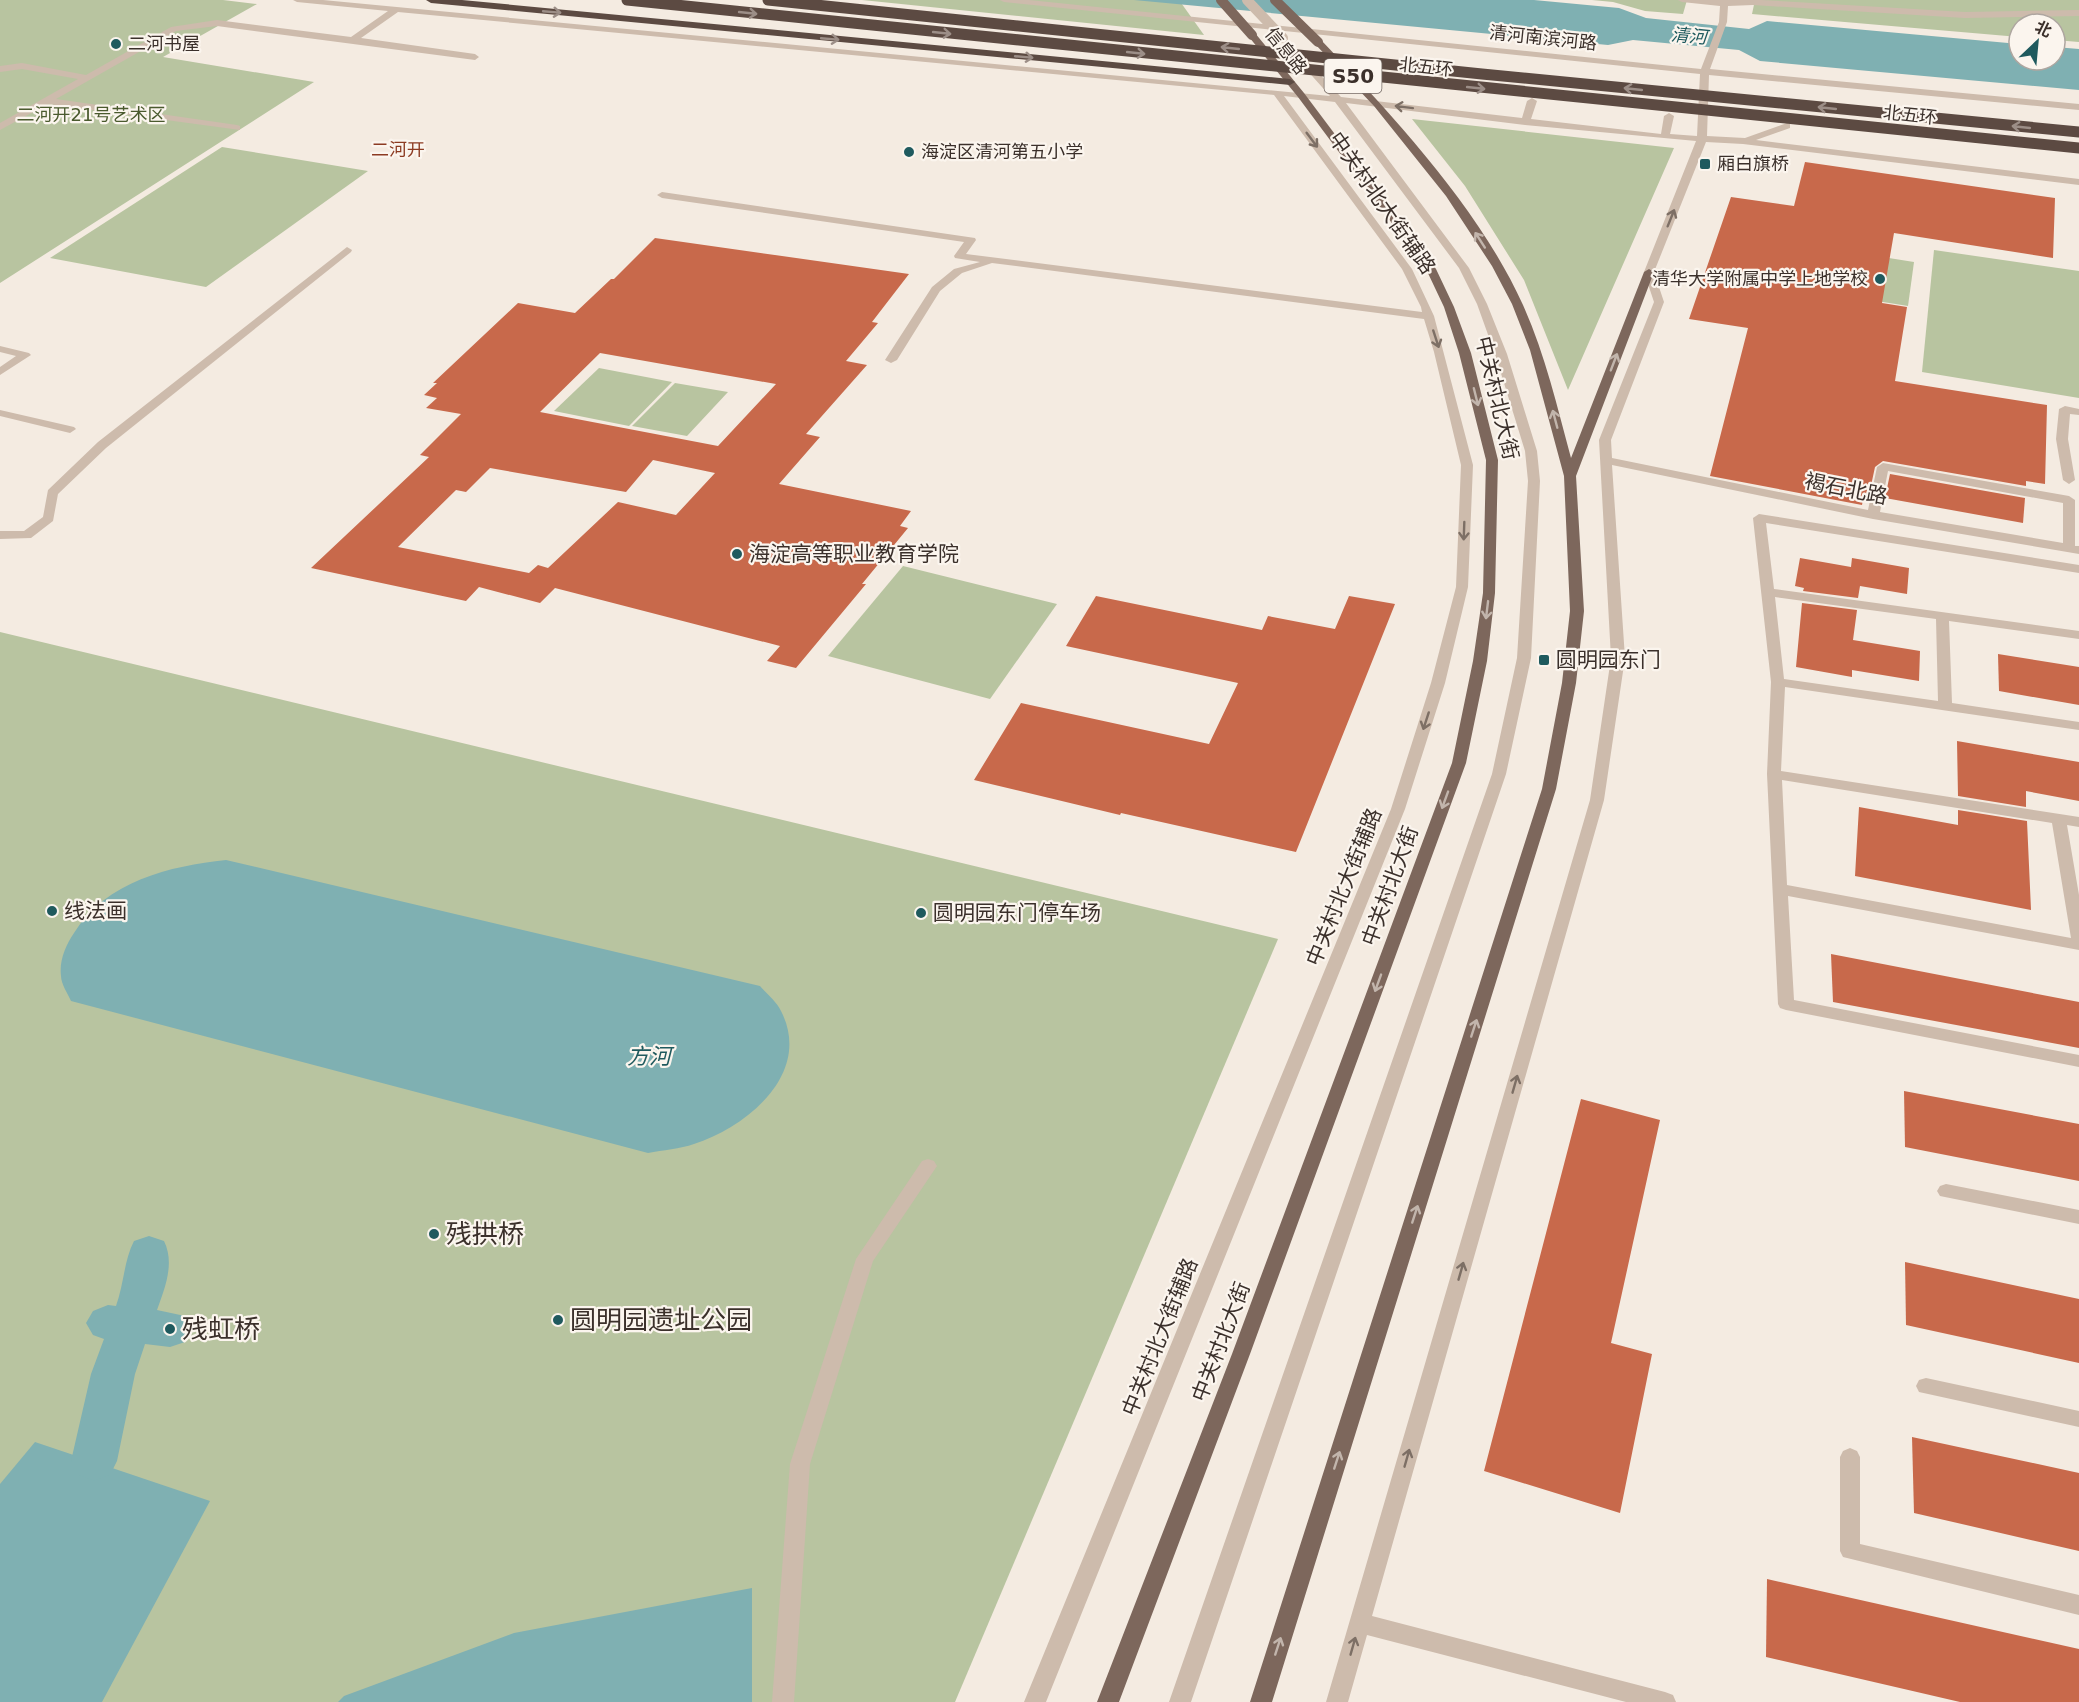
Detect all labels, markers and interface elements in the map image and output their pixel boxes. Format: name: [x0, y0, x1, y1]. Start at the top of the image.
one-way arrow: [542, 7, 561, 18]
one-way arrow: [737, 8, 757, 19]
north arrow: [2007, 12, 2067, 72]
text: 北: [2032, 17, 2055, 41]
street label: 清河南滨河路: [1488, 21, 1598, 54]
street label: 信息路: [1261, 23, 1312, 78]
water label: 清河: [1670, 23, 1711, 48]
one-way arrow: [931, 28, 951, 39]
place label: 二河书屋: [128, 33, 200, 54]
one-way arrow: [819, 33, 839, 44]
marker: 二河书屋: [109, 37, 123, 51]
one-way arrow: [1220, 42, 1240, 53]
one-way arrow: [1125, 48, 1145, 59]
one-way arrow: [1013, 52, 1033, 63]
street label: 北五环: [1398, 53, 1454, 80]
road number: S50: [1324, 59, 1382, 93]
one-way arrow: [1466, 83, 1485, 94]
one-way arrow: [1623, 83, 1643, 94]
one-way arrow: [1395, 101, 1415, 112]
street label: 北五环: [1882, 101, 1938, 128]
one-way arrow: [1817, 102, 1837, 113]
park label: 二河开21号艺术区: [17, 104, 165, 125]
one-way arrow: [2011, 121, 2031, 132]
street label: 中关村北大街辅路: [1324, 127, 1440, 279]
one-way arrow: [1305, 131, 1318, 147]
district label: 二河开: [371, 139, 425, 160]
place label: 海淀区清河第五小学: [921, 141, 1083, 162]
marker: 海淀区清河第五小学: [902, 145, 916, 159]
place label: 厢白旗桥: [1717, 153, 1789, 174]
marker: 厢白旗桥: [1698, 157, 1712, 171]
one-way arrow: [1666, 209, 1677, 227]
one-way arrow: [1474, 232, 1487, 249]
place label: 清华大学附属中学上地学校: [1652, 268, 1868, 289]
marker: 清华大学附属中学上地学校: [1873, 272, 1887, 286]
one-way arrow: [1431, 329, 1442, 348]
street label: 中关村北大街: [1471, 334, 1523, 462]
one-way arrow: [1609, 354, 1620, 372]
one-way arrow: [1471, 387, 1482, 406]
one-way arrow: [1548, 410, 1560, 429]
street label: 褐石北路: [1802, 469, 1890, 509]
one-way arrow: [1458, 520, 1469, 540]
place label: 海淀高等职业教育学院: [749, 542, 959, 566]
marker: 海淀高等职业教育学院: [730, 547, 744, 561]
one-way arrow: [1481, 600, 1492, 620]
place label: 圆明园东门: [1556, 648, 1661, 672]
marker: 圆明园东门: [1537, 653, 1551, 667]
one-way arrow: [1420, 711, 1431, 730]
one-way arrow: [1439, 790, 1450, 809]
street label: 中关村北大街辅路: [1301, 805, 1387, 969]
street label: 中关村北大街: [1357, 823, 1423, 949]
place label: 线法画: [64, 899, 127, 923]
place label: 圆明园东门停车场: [933, 901, 1101, 925]
marker: 线法画: [45, 904, 59, 918]
marker: 圆明园东门停车场: [914, 906, 928, 920]
one-way arrow: [1371, 973, 1382, 992]
one-way arrow: [1469, 1019, 1480, 1038]
water label: 方河: [627, 1044, 675, 1069]
one-way arrow: [1510, 1075, 1521, 1094]
one-way arrow: [1410, 1205, 1421, 1224]
place label: 残拱桥: [446, 1219, 524, 1249]
marker: 残拱桥: [427, 1227, 441, 1241]
street label: 中关村北大街辅路: [1117, 1255, 1203, 1419]
one-way arrow: [1456, 1262, 1467, 1281]
street label: 中关村北大街: [1187, 1279, 1255, 1405]
place label: 圆明园遗址公园: [570, 1305, 752, 1335]
marker: 圆明园遗址公园: [551, 1313, 565, 1327]
place label: 残虹桥: [182, 1314, 260, 1344]
marker: 残虹桥: [163, 1322, 177, 1336]
one-way arrow: [1402, 1449, 1413, 1468]
one-way arrow: [1332, 1451, 1343, 1470]
one-way arrow: [1274, 1637, 1285, 1656]
one-way arrow: [1348, 1637, 1359, 1656]

